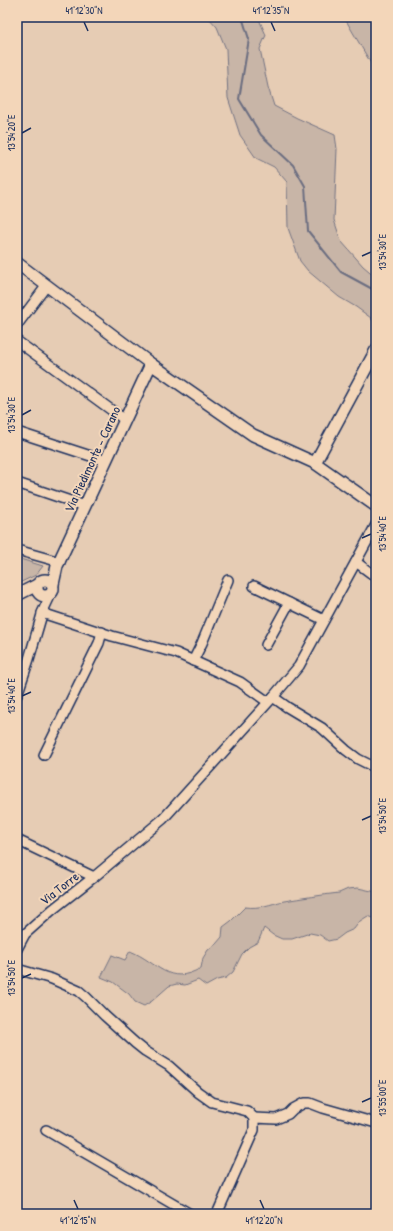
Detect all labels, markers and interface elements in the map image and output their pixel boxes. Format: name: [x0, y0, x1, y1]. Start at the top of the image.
text: 41°12'30"N: [66, 4, 102, 17]
text: 41°12'35"N: [253, 4, 289, 17]
text: 13°54'20"E: [5, 114, 18, 151]
text: 13°54'30"E: [376, 233, 389, 270]
text: 13°54'30"E: [5, 396, 18, 433]
street label: Via Piedimonte - Carano: [60, 403, 124, 515]
text: 13°54'40"E: [376, 516, 389, 552]
text: 13°54'40"E: [5, 678, 18, 714]
text: 13°54'50"E: [376, 797, 389, 834]
street label: Via Torre: [36, 867, 82, 909]
text: 13°54'50"E: [5, 959, 18, 996]
text: 13°55'00"E: [376, 1079, 389, 1116]
text: 41°12'15"N: [60, 1214, 96, 1227]
text: 41°12'20"N: [245, 1214, 283, 1227]

